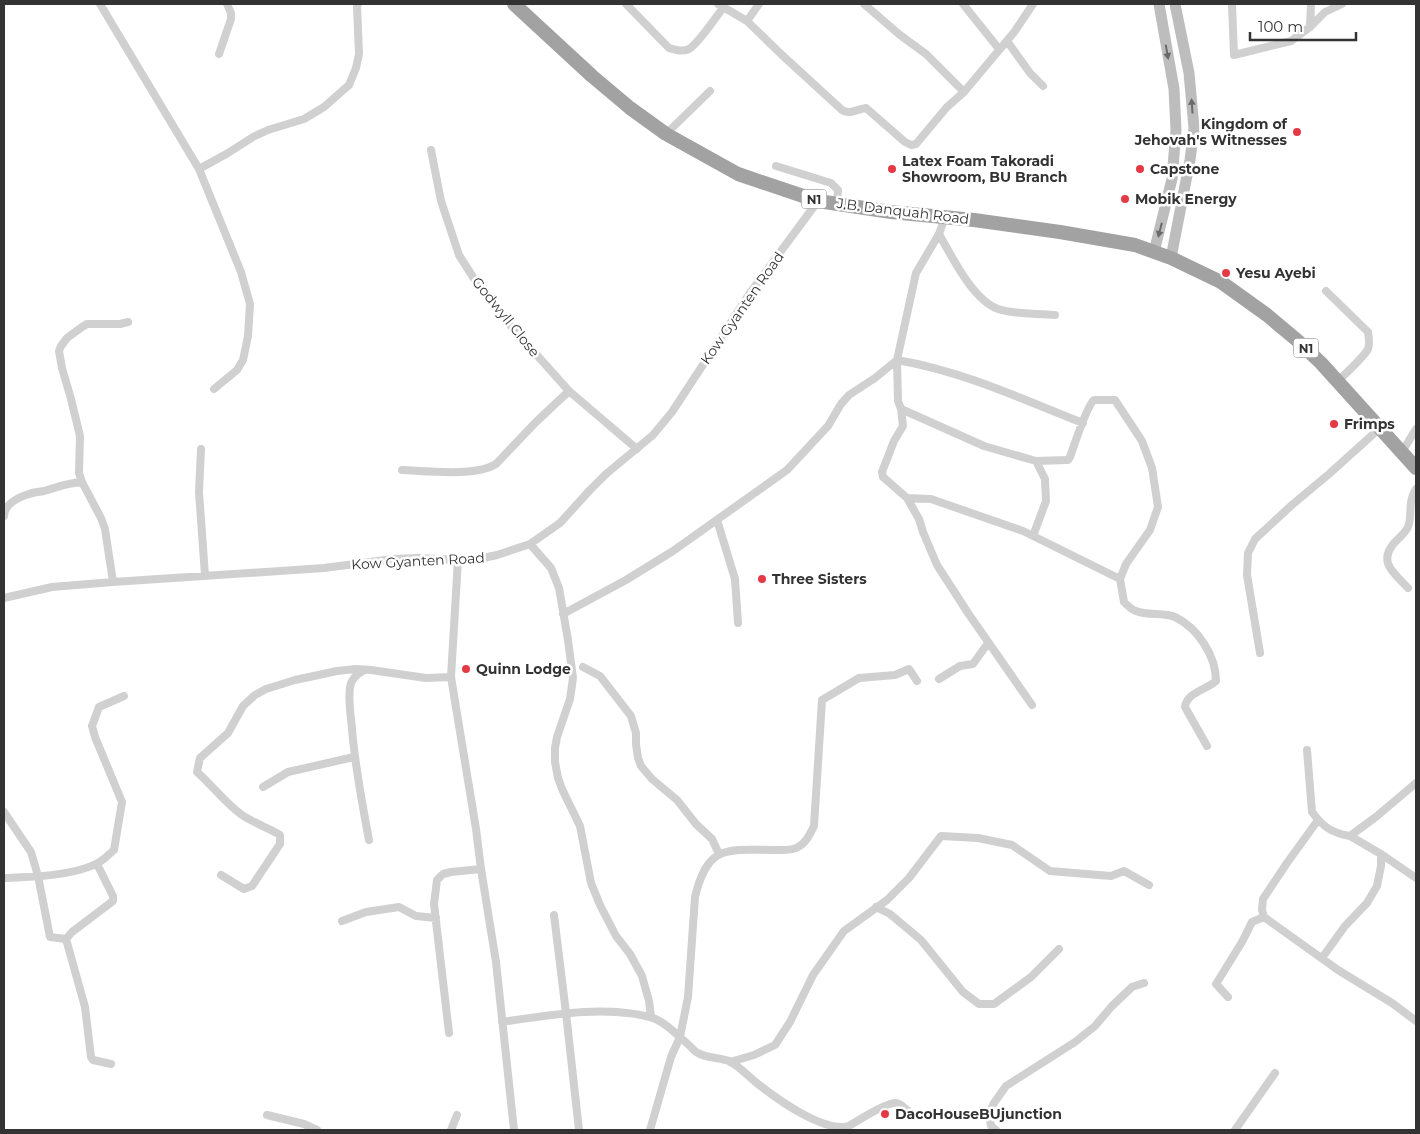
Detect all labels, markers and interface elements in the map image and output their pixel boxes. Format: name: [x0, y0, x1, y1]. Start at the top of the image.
scale bar: [1250, 10, 1356, 42]
text: 100 m: [1258, 17, 1303, 36]
one-way arrow: [1164, 44, 1172, 60]
one-way arrow: [1188, 98, 1196, 114]
place label: Kingdom of Jehovah's Witnesses: [1134, 115, 1288, 149]
marker: Kingdom of Jehovah's Witnesses: [1291, 126, 1303, 138]
place label: Latex Foam Takoradi Showroom, BU Branch: [902, 152, 1067, 186]
place label: Capstone: [1150, 160, 1220, 178]
marker: Latex Foam Takoradi Showroom, BU Branch: [886, 163, 898, 175]
marker: Capstone: [1134, 163, 1146, 175]
road number: N1: [802, 190, 826, 208]
place label: Mobik Energy: [1135, 190, 1237, 208]
marker: Mobik Energy: [1119, 193, 1131, 205]
street label: J.B. Danquah Road: [835, 194, 970, 228]
one-way arrow: [1156, 222, 1164, 237]
street label: Kow Gyanten Road: [696, 248, 788, 368]
place label: Yesu Ayebi: [1235, 264, 1316, 282]
marker: Yesu Ayebi: [1220, 267, 1232, 279]
street label: Godwyll Close: [468, 273, 544, 361]
road number: N1: [1294, 338, 1318, 358]
place label: Frimps: [1344, 415, 1395, 433]
marker: Frimps: [1328, 418, 1340, 430]
street label: Kow Gyanten Road: [351, 549, 485, 573]
place label: Three Sisters: [772, 570, 867, 588]
marker: Three Sisters: [756, 573, 768, 585]
place label: Quinn Lodge: [476, 660, 571, 678]
marker: Quinn Lodge: [460, 663, 472, 675]
place label: DacoHouseBUjunction: [895, 1105, 1062, 1123]
marker: DacoHouseBUjunction: [879, 1108, 891, 1120]

